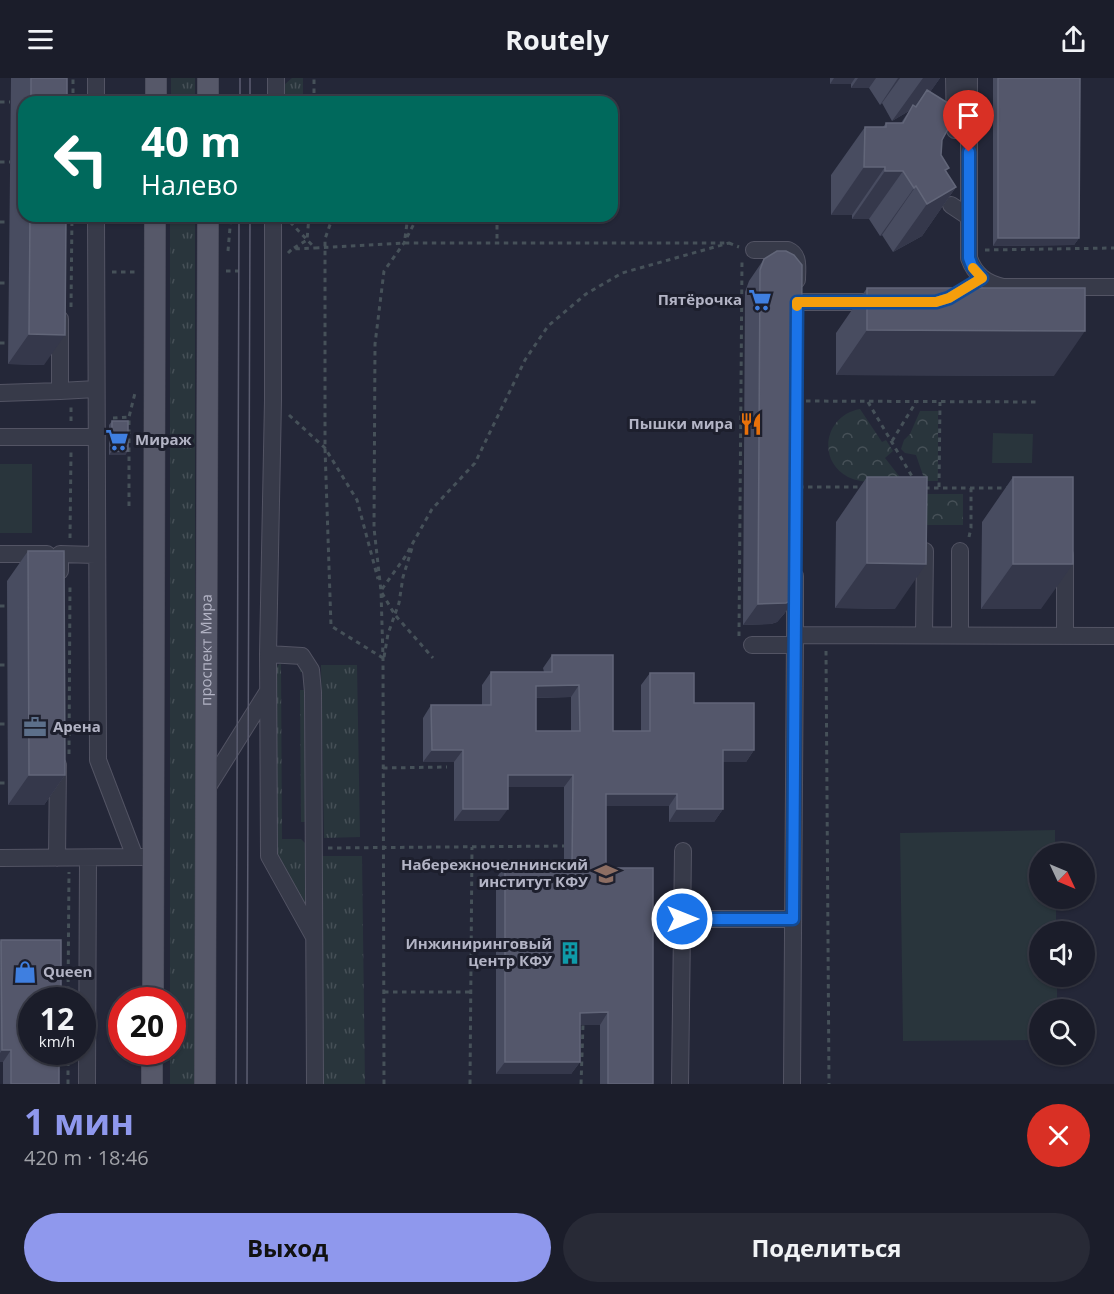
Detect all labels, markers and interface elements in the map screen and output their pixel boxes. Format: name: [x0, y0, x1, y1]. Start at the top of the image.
text: Routely: [505, 21, 609, 58]
icon: menu: [24, 23, 57, 56]
icon: share: [1057, 23, 1090, 56]
pin: [943, 90, 994, 152]
icon: arrive: [952, 99, 985, 132]
text: 40 m: [141, 112, 241, 169]
icon: left: [42, 120, 120, 198]
text: Налево: [141, 166, 238, 203]
supermarket icon: Пятёрочка: [747, 287, 773, 313]
place label: Пятёрочка: [658, 289, 742, 309]
restaurant icon: Пышки мира: [738, 411, 764, 437]
place label: Пышки мира: [629, 413, 733, 433]
supermarket icon: Мираж: [104, 427, 130, 453]
place label: Мираж: [135, 429, 192, 449]
street label: проспект Мира: [195, 594, 216, 706]
office icon: Арена: [22, 714, 48, 740]
place label: Арена: [53, 716, 101, 736]
north arrow: [1029, 843, 1095, 909]
map controls: [1029, 843, 1095, 1065]
place label: Набережночелнинский институт КФУ: [401, 854, 588, 891]
school or university icon: Набережночелнинский институт КФУ: [593, 861, 619, 887]
position arrow: [650, 887, 714, 951]
button: sound: [1029, 921, 1095, 987]
place label: Инжиниринговый центр КФУ: [405, 933, 552, 970]
building icon: Инжиниринговый центр КФУ: [557, 940, 583, 966]
shop icon: Queen: [12, 959, 38, 985]
place label: Queen: [43, 961, 92, 981]
speed limit sign: 20: [108, 987, 186, 1065]
text: 12: [40, 998, 74, 1039]
button: search: [1029, 999, 1095, 1065]
text: km/h: [39, 1031, 75, 1051]
text: 1 мин: [24, 1097, 134, 1146]
button: close: [1027, 1104, 1090, 1167]
text: 420 m · 18:46: [24, 1144, 149, 1171]
button: Выход: [24, 1213, 551, 1282]
button: Поделиться: [563, 1213, 1090, 1282]

